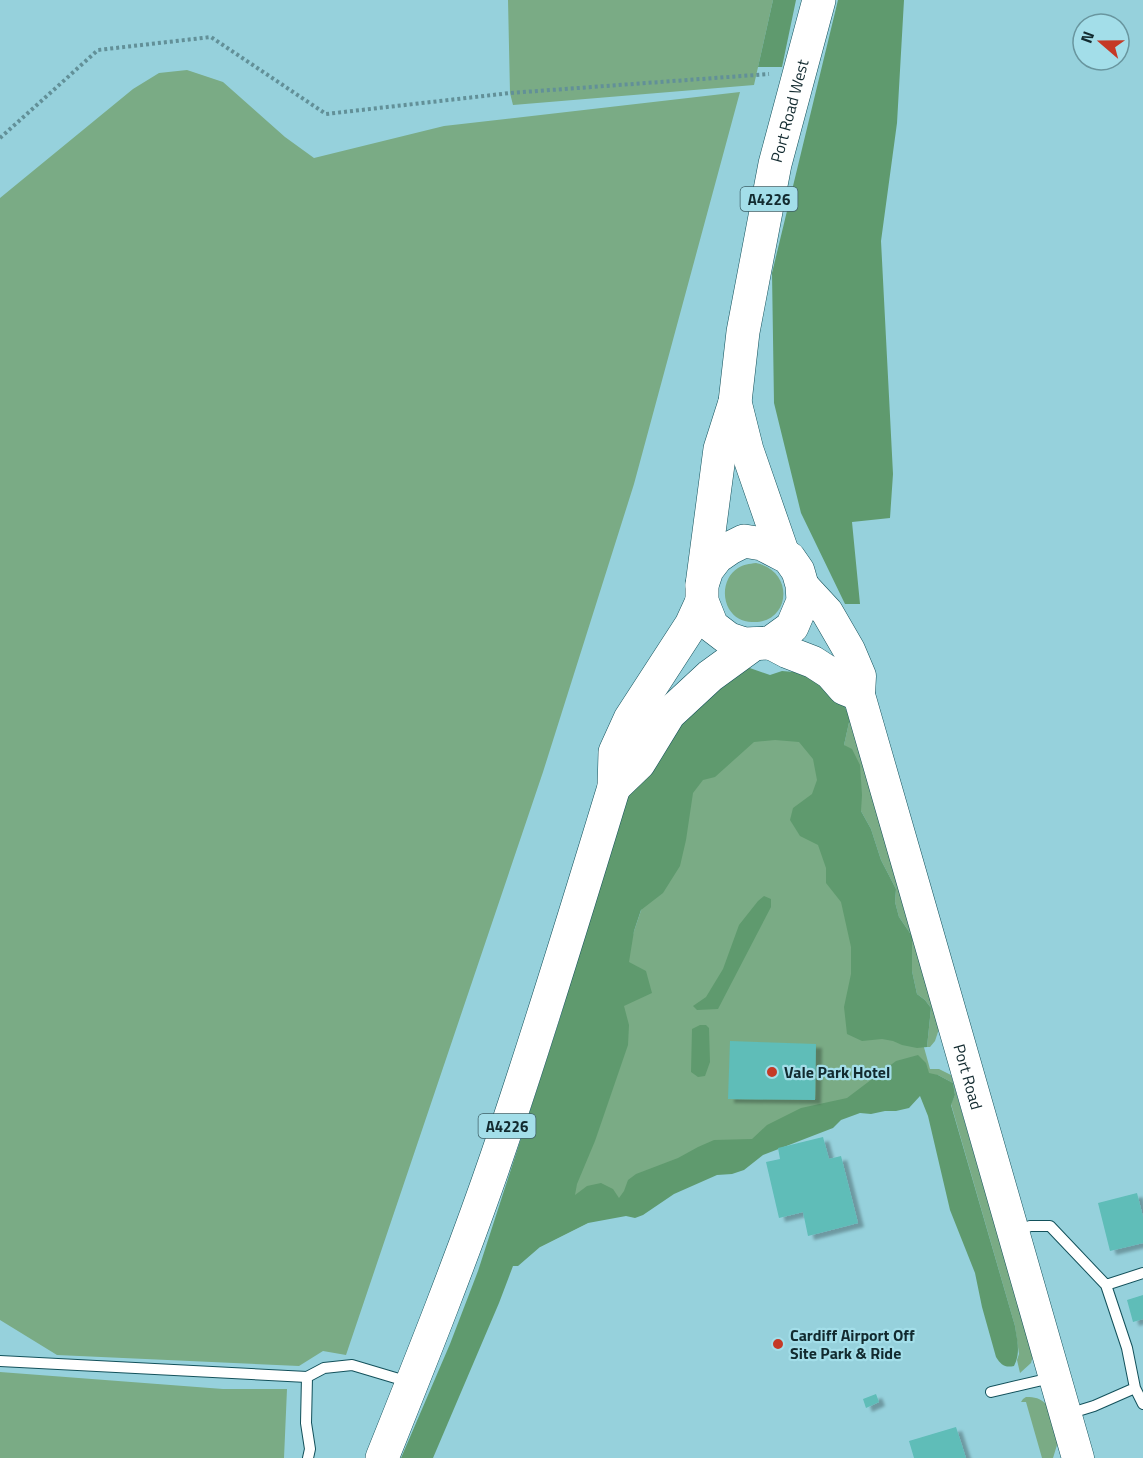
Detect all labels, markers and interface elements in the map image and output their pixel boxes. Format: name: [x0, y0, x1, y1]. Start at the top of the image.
north arrow: [1071, 12, 1131, 72]
text: N: [1074, 28, 1100, 46]
street label: Port Road West: [764, 56, 815, 165]
road number: A4226: [740, 187, 798, 211]
street label: Port Road: [947, 1041, 989, 1112]
place label: Vale Park Hotel: [784, 1060, 890, 1084]
marker: Vale Park Hotel: [765, 1065, 779, 1079]
road number: A4226: [478, 1114, 536, 1138]
place label: Cardiff Airport Off Site Park & Ride: [790, 1323, 915, 1365]
marker: Cardiff Airport Off Site Park & Ride: [771, 1337, 785, 1351]

